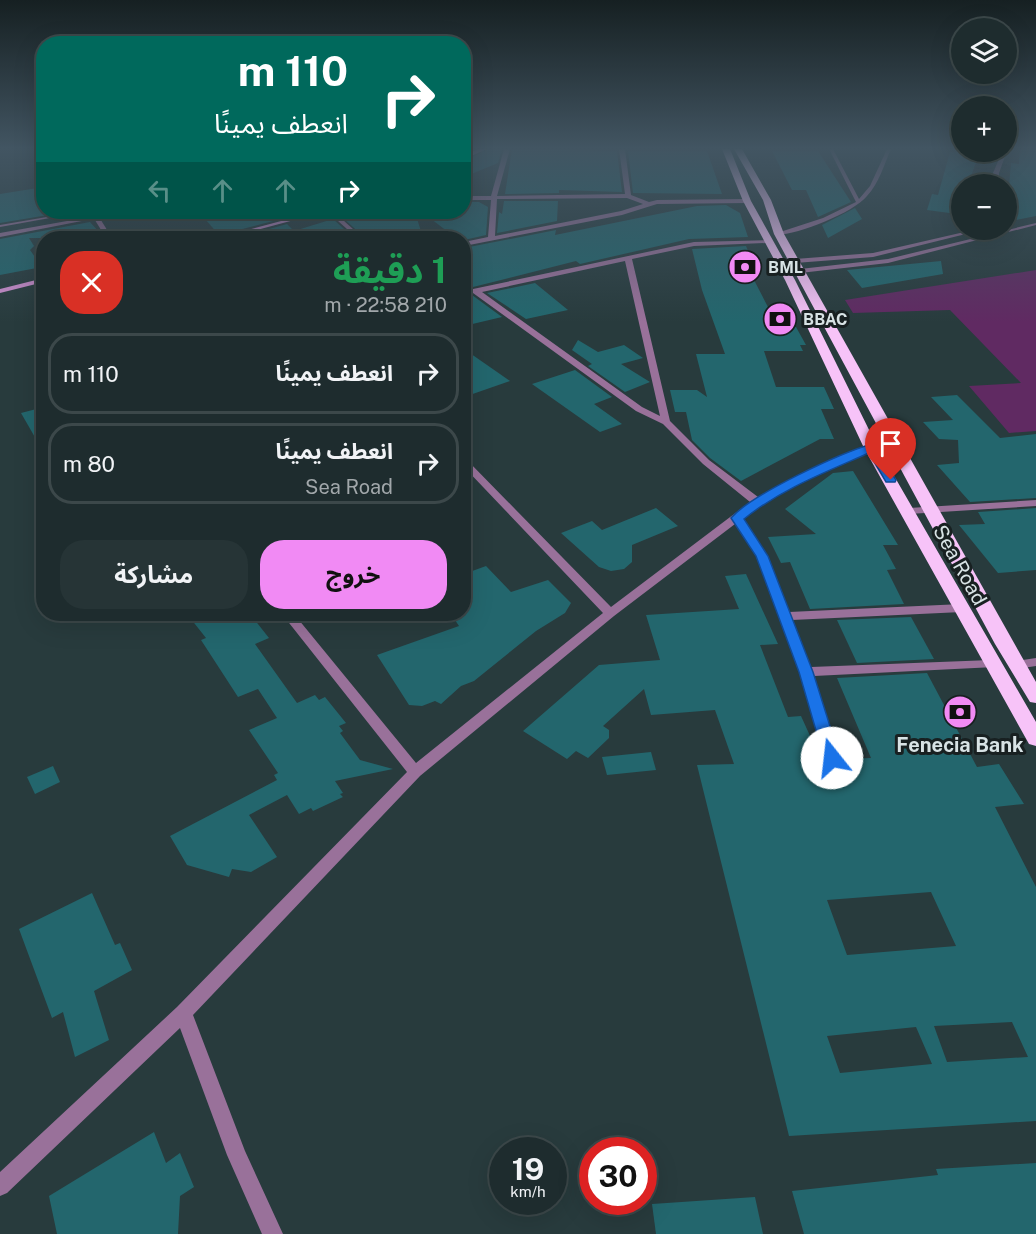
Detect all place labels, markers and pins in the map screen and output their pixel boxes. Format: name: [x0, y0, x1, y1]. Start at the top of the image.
bank icon: BML: [727, 249, 763, 285]
place label: BML: [768, 258, 803, 277]
bank icon: BBAC: [762, 301, 798, 337]
place label: BBAC: [803, 310, 848, 329]
pin: [865, 418, 916, 480]
bank icon: Fenecia Bank: [942, 694, 978, 730]
place label: Fenecia Bank: [896, 733, 1024, 757]

